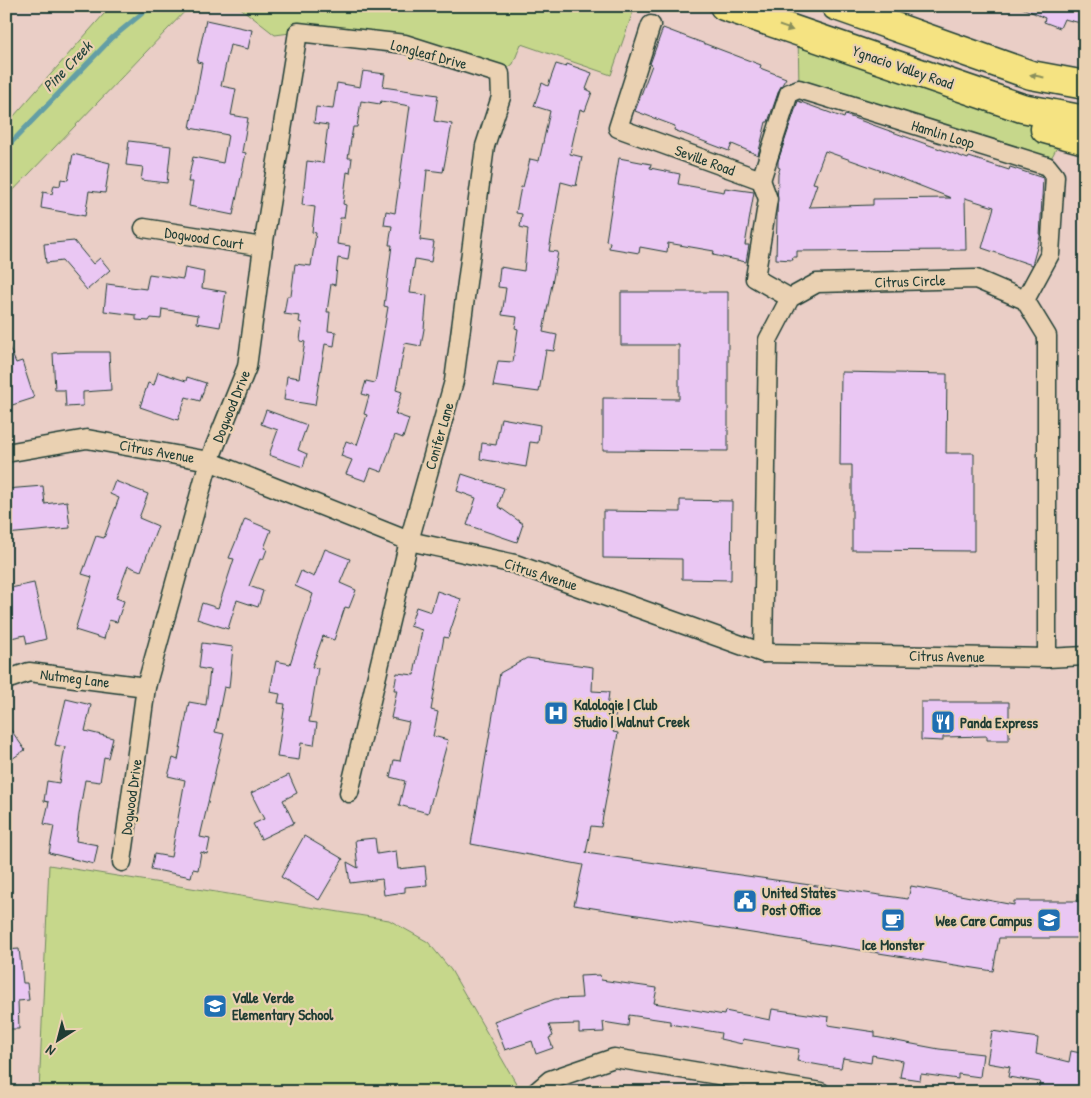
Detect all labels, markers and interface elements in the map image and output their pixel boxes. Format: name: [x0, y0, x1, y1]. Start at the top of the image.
one-way arrow: [779, 24, 794, 32]
street label: Longleaf Drive: [389, 34, 469, 74]
water label: Pine Creek: [37, 35, 98, 96]
street label: Ygnacio Valley Road: [850, 40, 957, 94]
one-way arrow: [1029, 72, 1044, 80]
street label: Hamlin Loop: [909, 114, 978, 154]
street label: Seville Road: [672, 139, 738, 181]
street label: Dogwood Court: [163, 221, 246, 255]
street label: Citrus Circle: [874, 269, 946, 293]
street label: Dogwood Drive: [207, 367, 255, 445]
street label: Conifer Lane: [419, 400, 459, 472]
street label: Citrus Avenue: [118, 434, 196, 468]
street label: Citrus Avenue: [502, 552, 580, 596]
street label: Citrus Avenue: [909, 645, 985, 667]
street label: Nutmeg Lane: [39, 663, 111, 693]
place label: Kalologie | Club Studio | Walnut Creek: [574, 694, 690, 732]
hospital icon: Kalologie | Club Studio | Walnut Creek: [543, 700, 569, 726]
restaurant icon: Panda Express: [930, 709, 956, 735]
place label: Panda Express: [960, 712, 1038, 734]
street label: Dogwood Drive: [115, 758, 147, 836]
place label: United States Post Office: [762, 882, 836, 920]
public building icon: United States Post Office: [732, 888, 758, 914]
cafe icon: Ice Monster: [880, 907, 906, 933]
school or university icon: Wee Care Campus: [1036, 907, 1062, 933]
place label: Wee Care Campus: [936, 910, 1032, 932]
place label: Ice Monster: [861, 934, 925, 955]
place label: Valle Verde Elementary School: [232, 987, 334, 1026]
school or university icon: Valle Verde Elementary School: [202, 993, 228, 1019]
north arrow: [32, 1016, 82, 1066]
text: N: [41, 1041, 59, 1061]

